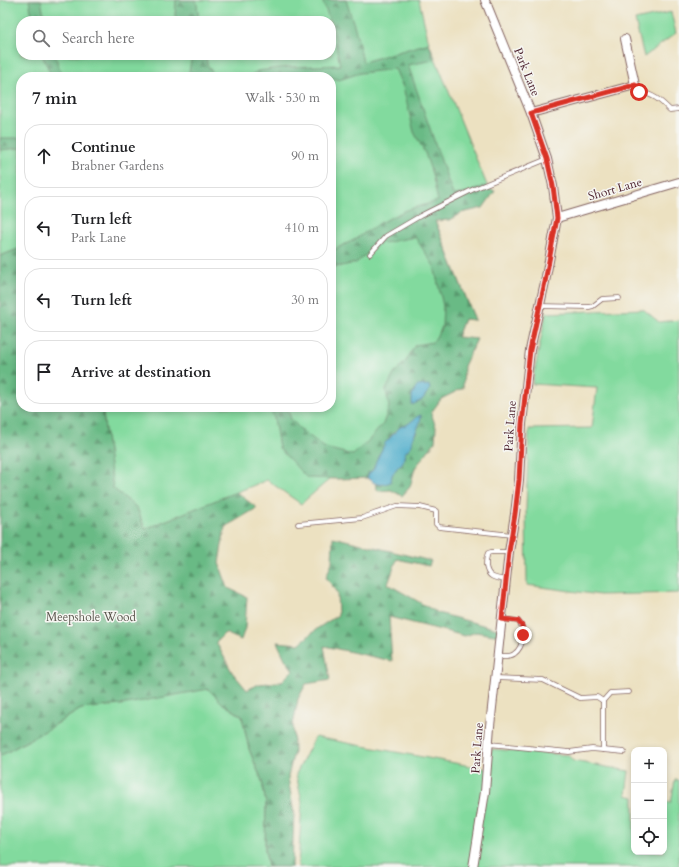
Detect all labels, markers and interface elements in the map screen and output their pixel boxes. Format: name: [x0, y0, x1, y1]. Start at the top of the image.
search box: [16, 16, 336, 60]
icon: search: [30, 27, 52, 49]
text: Search here: [62, 28, 135, 48]
street label: Park Lane: [510, 45, 544, 99]
route start: [630, 83, 648, 101]
text: 7 min: [32, 87, 77, 110]
text: Walk · 530 m: [245, 89, 320, 107]
text: Continue: [71, 137, 136, 157]
icon: ahead: [33, 145, 55, 167]
text: 90 m: [291, 147, 319, 165]
text: Brabner Gardens: [71, 157, 164, 175]
street label: Short Lane: [586, 174, 644, 204]
text: Turn left: [71, 209, 132, 229]
icon: left: [33, 217, 55, 239]
text: 410 m: [285, 219, 319, 237]
text: Park Lane: [71, 229, 126, 247]
icon: left: [33, 289, 55, 311]
text: Turn left: [71, 290, 132, 310]
text: 30 m: [291, 291, 319, 309]
icon: arrive: [33, 361, 55, 383]
text: Arrive at destination: [71, 362, 211, 382]
street label: Park Lane: [500, 400, 520, 452]
park label: Meepshole Wood: [46, 609, 137, 625]
route end: [514, 626, 532, 644]
street label: Park Lane: [467, 722, 487, 774]
map controls: [631, 747, 667, 855]
button: +: [631, 747, 667, 783]
button: −: [631, 783, 667, 819]
button: locate: [631, 819, 667, 855]

